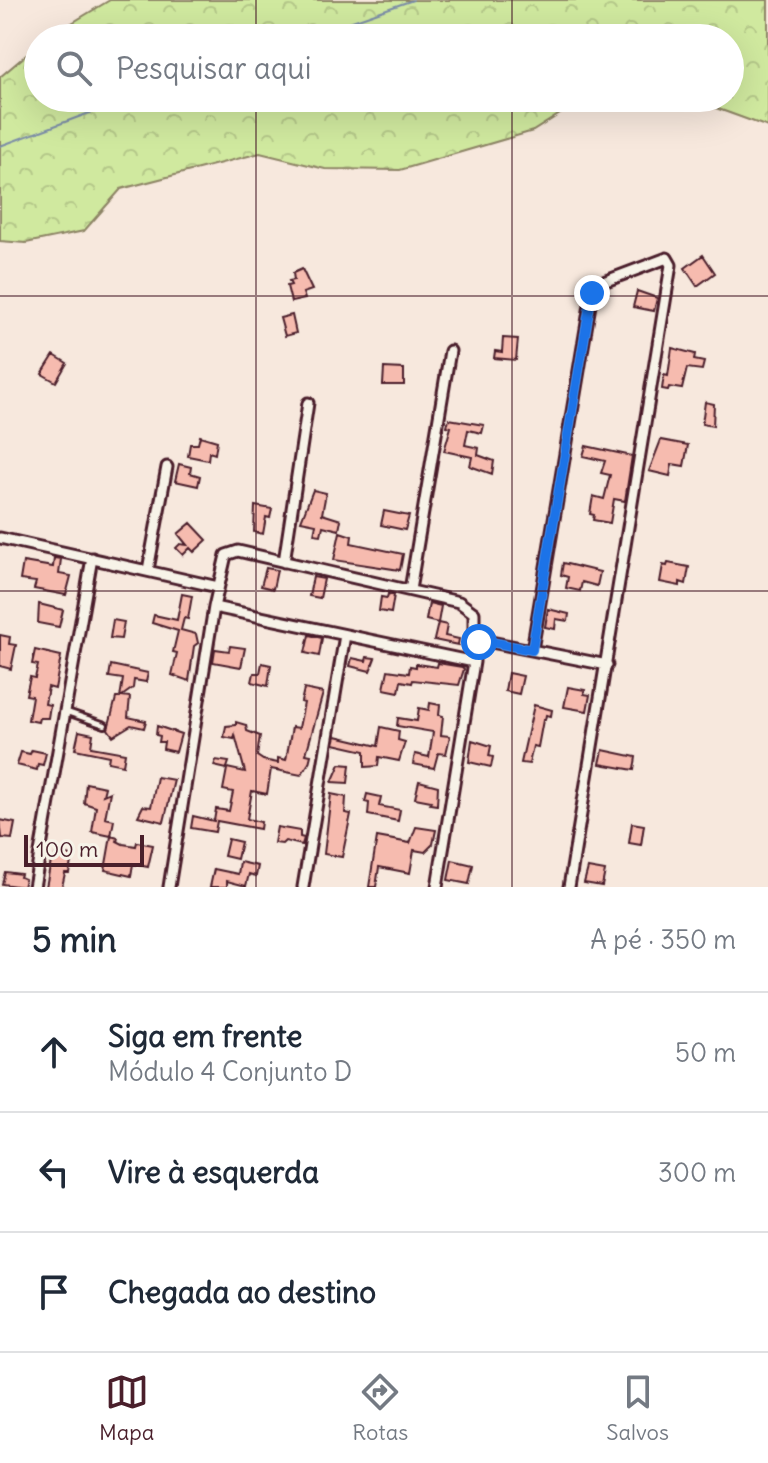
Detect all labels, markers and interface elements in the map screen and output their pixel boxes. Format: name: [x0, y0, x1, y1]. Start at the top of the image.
search box: [24, 24, 744, 112]
icon: search: [52, 46, 96, 90]
text: Pesquisar aqui: [116, 49, 312, 87]
route end: [574, 275, 610, 311]
route start: [461, 624, 497, 660]
scale bar: [24, 831, 144, 867]
text: 100 m: [36, 835, 98, 863]
text: 5 min: [32, 918, 117, 961]
text: A pé · 350 m: [590, 923, 736, 956]
text: Siga em frente: [108, 1017, 302, 1055]
icon: ahead: [32, 1030, 76, 1074]
text: 50 m: [675, 1036, 736, 1069]
text: Módulo 4 Conjunto D: [108, 1055, 352, 1088]
icon: left: [32, 1150, 76, 1194]
text: Vire à esquerda: [108, 1153, 319, 1191]
text: 300 m: [658, 1156, 736, 1189]
icon: arrive: [32, 1270, 76, 1314]
text: Chegada ao destino: [108, 1273, 376, 1311]
tab: Mapa: [99, 1370, 154, 1446]
tab: Rotas: [352, 1370, 408, 1446]
tab: Salvos: [606, 1370, 669, 1446]

